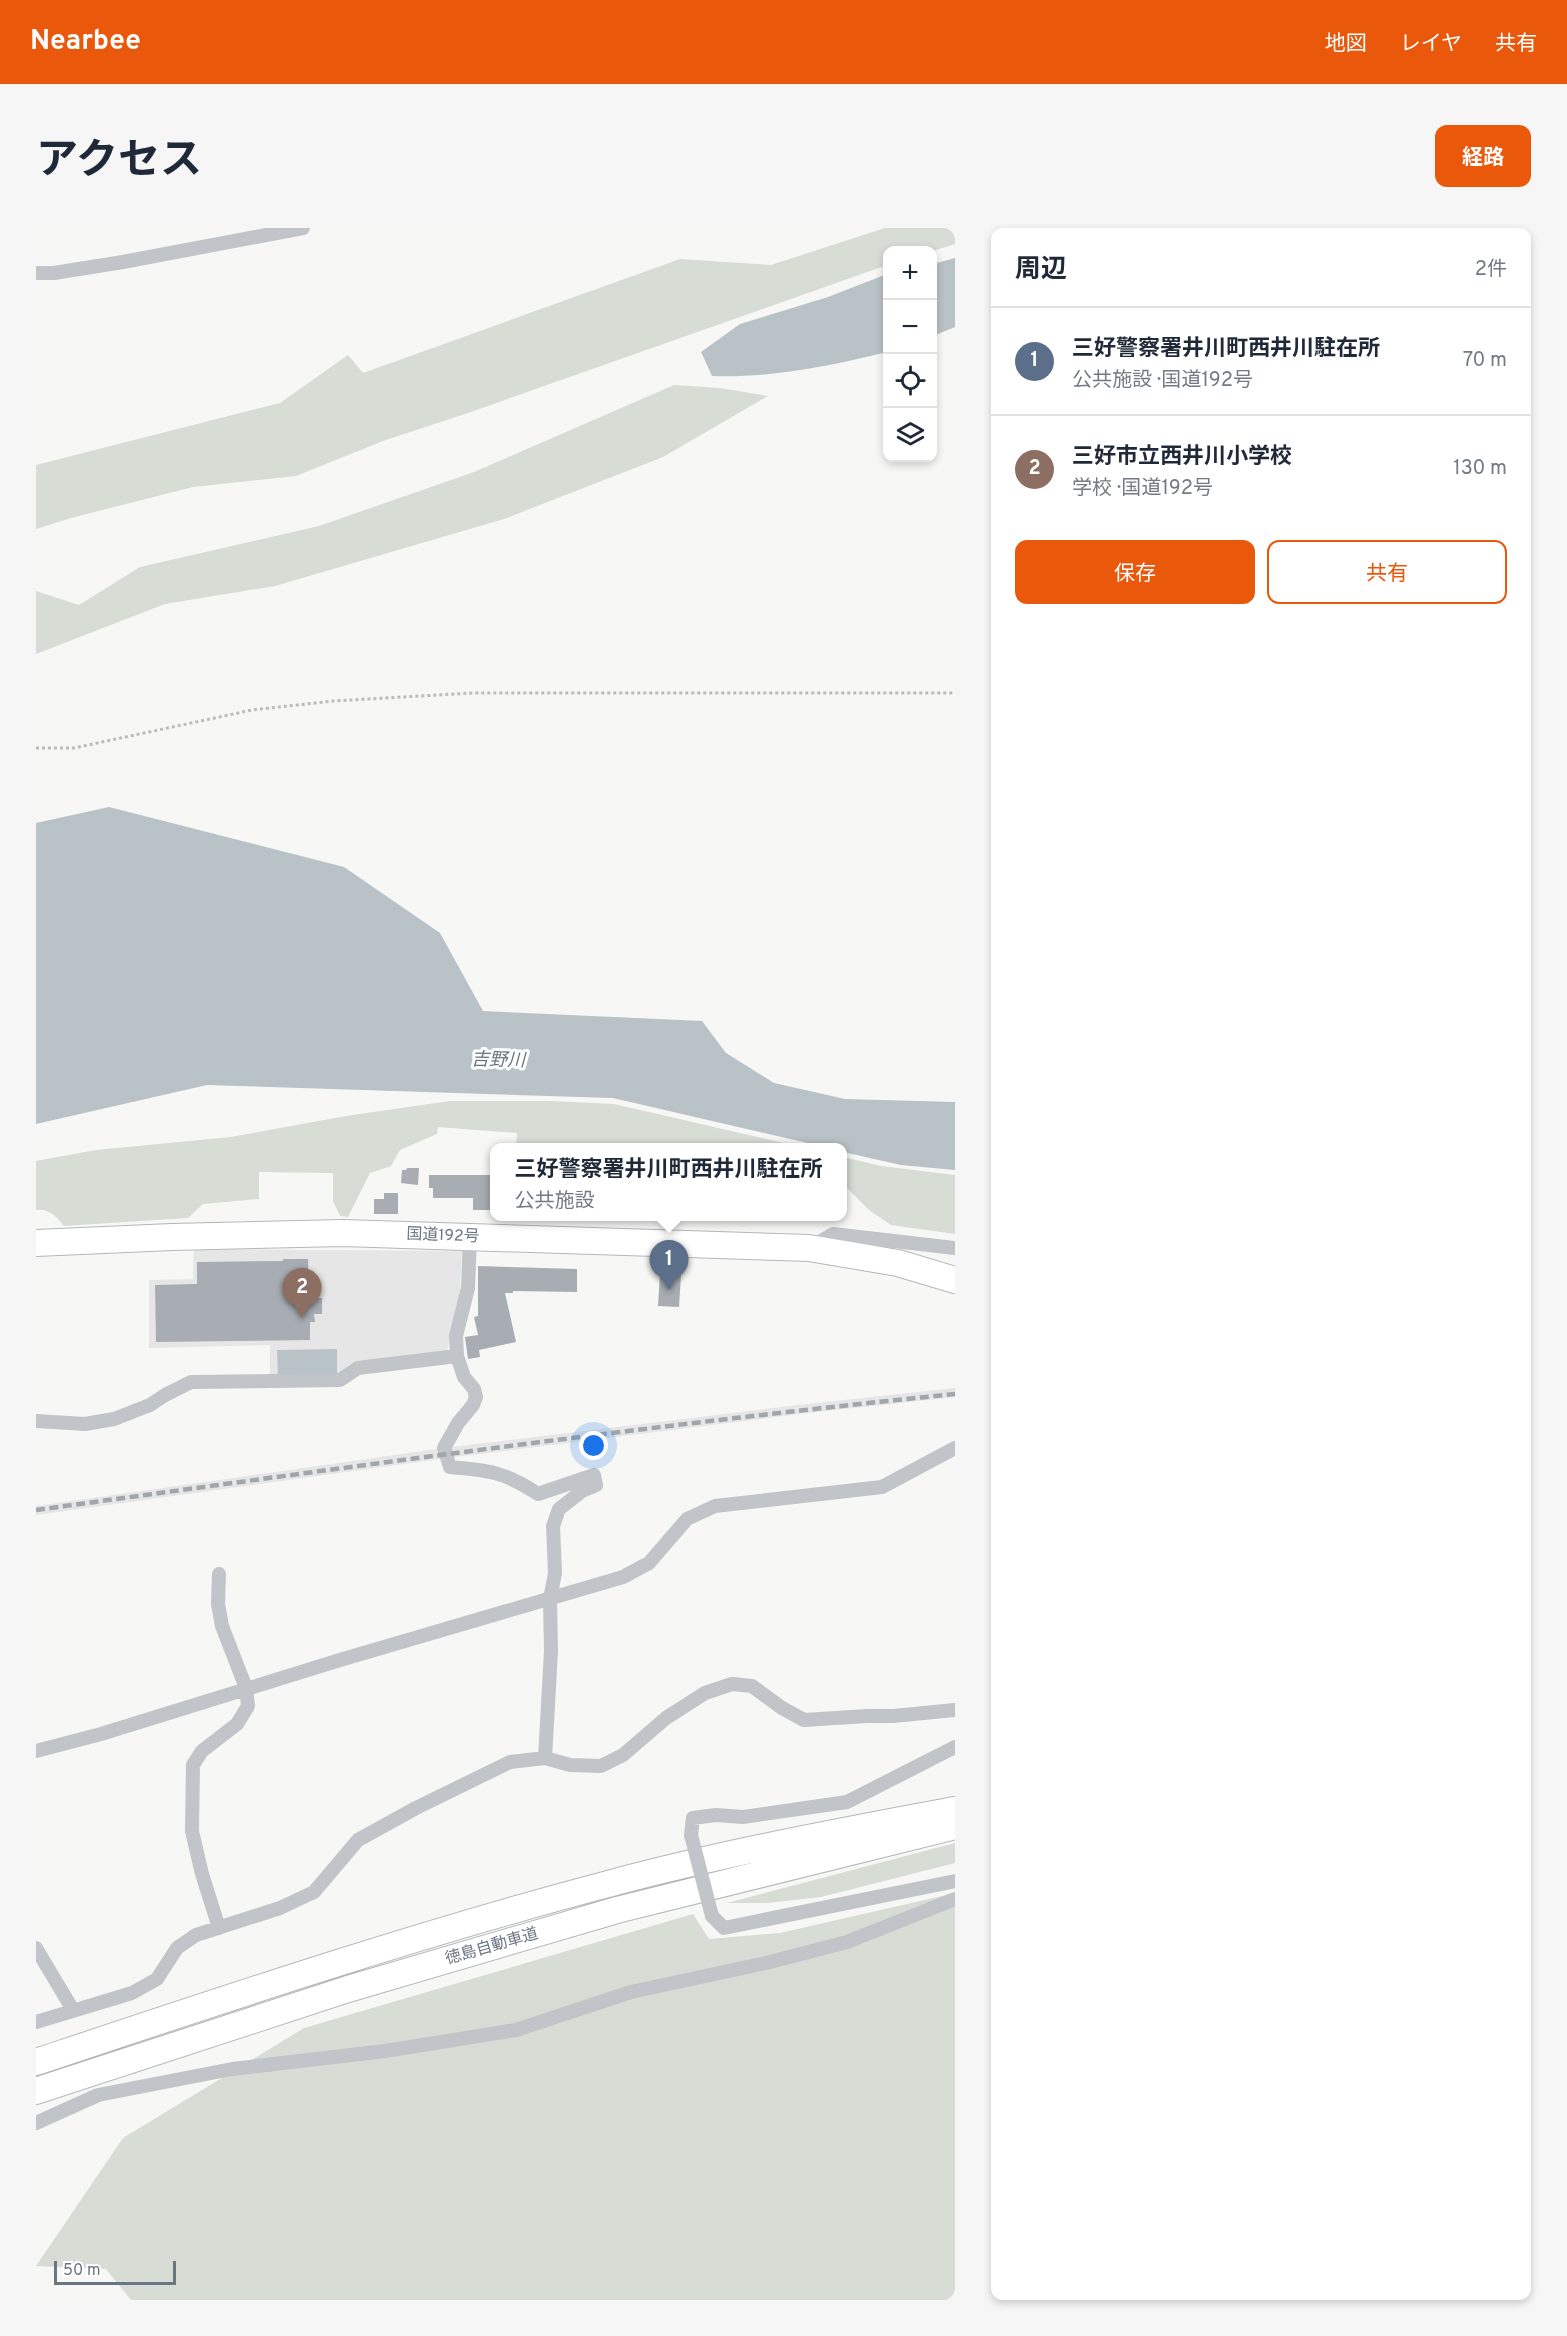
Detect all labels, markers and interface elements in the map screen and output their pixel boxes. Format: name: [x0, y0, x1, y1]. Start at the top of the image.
text: Nearbee: [30, 24, 141, 60]
text: 地図: [1325, 31, 1367, 58]
text: レイヤ: [1400, 31, 1462, 58]
text: 共有: [1495, 31, 1537, 58]
button: 経路: [1435, 125, 1531, 187]
text: アクセス: [36, 136, 202, 189]
map controls: [883, 246, 937, 462]
button: +: [883, 246, 937, 300]
text: 周辺: [1015, 254, 1067, 287]
text: 2件: [1475, 257, 1507, 283]
button: −: [883, 300, 937, 354]
text: 三好警察署井川町西井川駐在所: [1072, 336, 1380, 363]
text: 1: [1031, 348, 1039, 374]
text: 70 m: [1463, 348, 1507, 374]
button: locate: [883, 354, 937, 408]
text: 公共施設 · 国道192号: [1072, 368, 1253, 394]
button: layers: [883, 408, 937, 462]
text: 三好市立西井川小学校: [1072, 444, 1292, 471]
text: 2: [1028, 456, 1041, 482]
text: 130 m: [1453, 456, 1507, 482]
text: 学校 · 国道192号: [1072, 476, 1213, 502]
button: 保存: [1015, 540, 1255, 604]
button: 共有: [1267, 540, 1507, 604]
water label: 吉野川: [471, 1049, 527, 1073]
popup: [490, 1143, 847, 1221]
text: 三好警察署井川町西井川駐在所: [514, 1157, 823, 1184]
text: 公共施設: [514, 1189, 594, 1215]
street label: 国道192号: [406, 1225, 480, 1247]
pin: 1: [650, 1240, 688, 1290]
pin: 2: [282, 1268, 322, 1318]
your location: [579, 1431, 608, 1460]
street label: 徳島自動車道: [443, 1924, 541, 1970]
scale bar: [54, 2258, 176, 2286]
text: 50 m: [63, 2261, 101, 2281]

